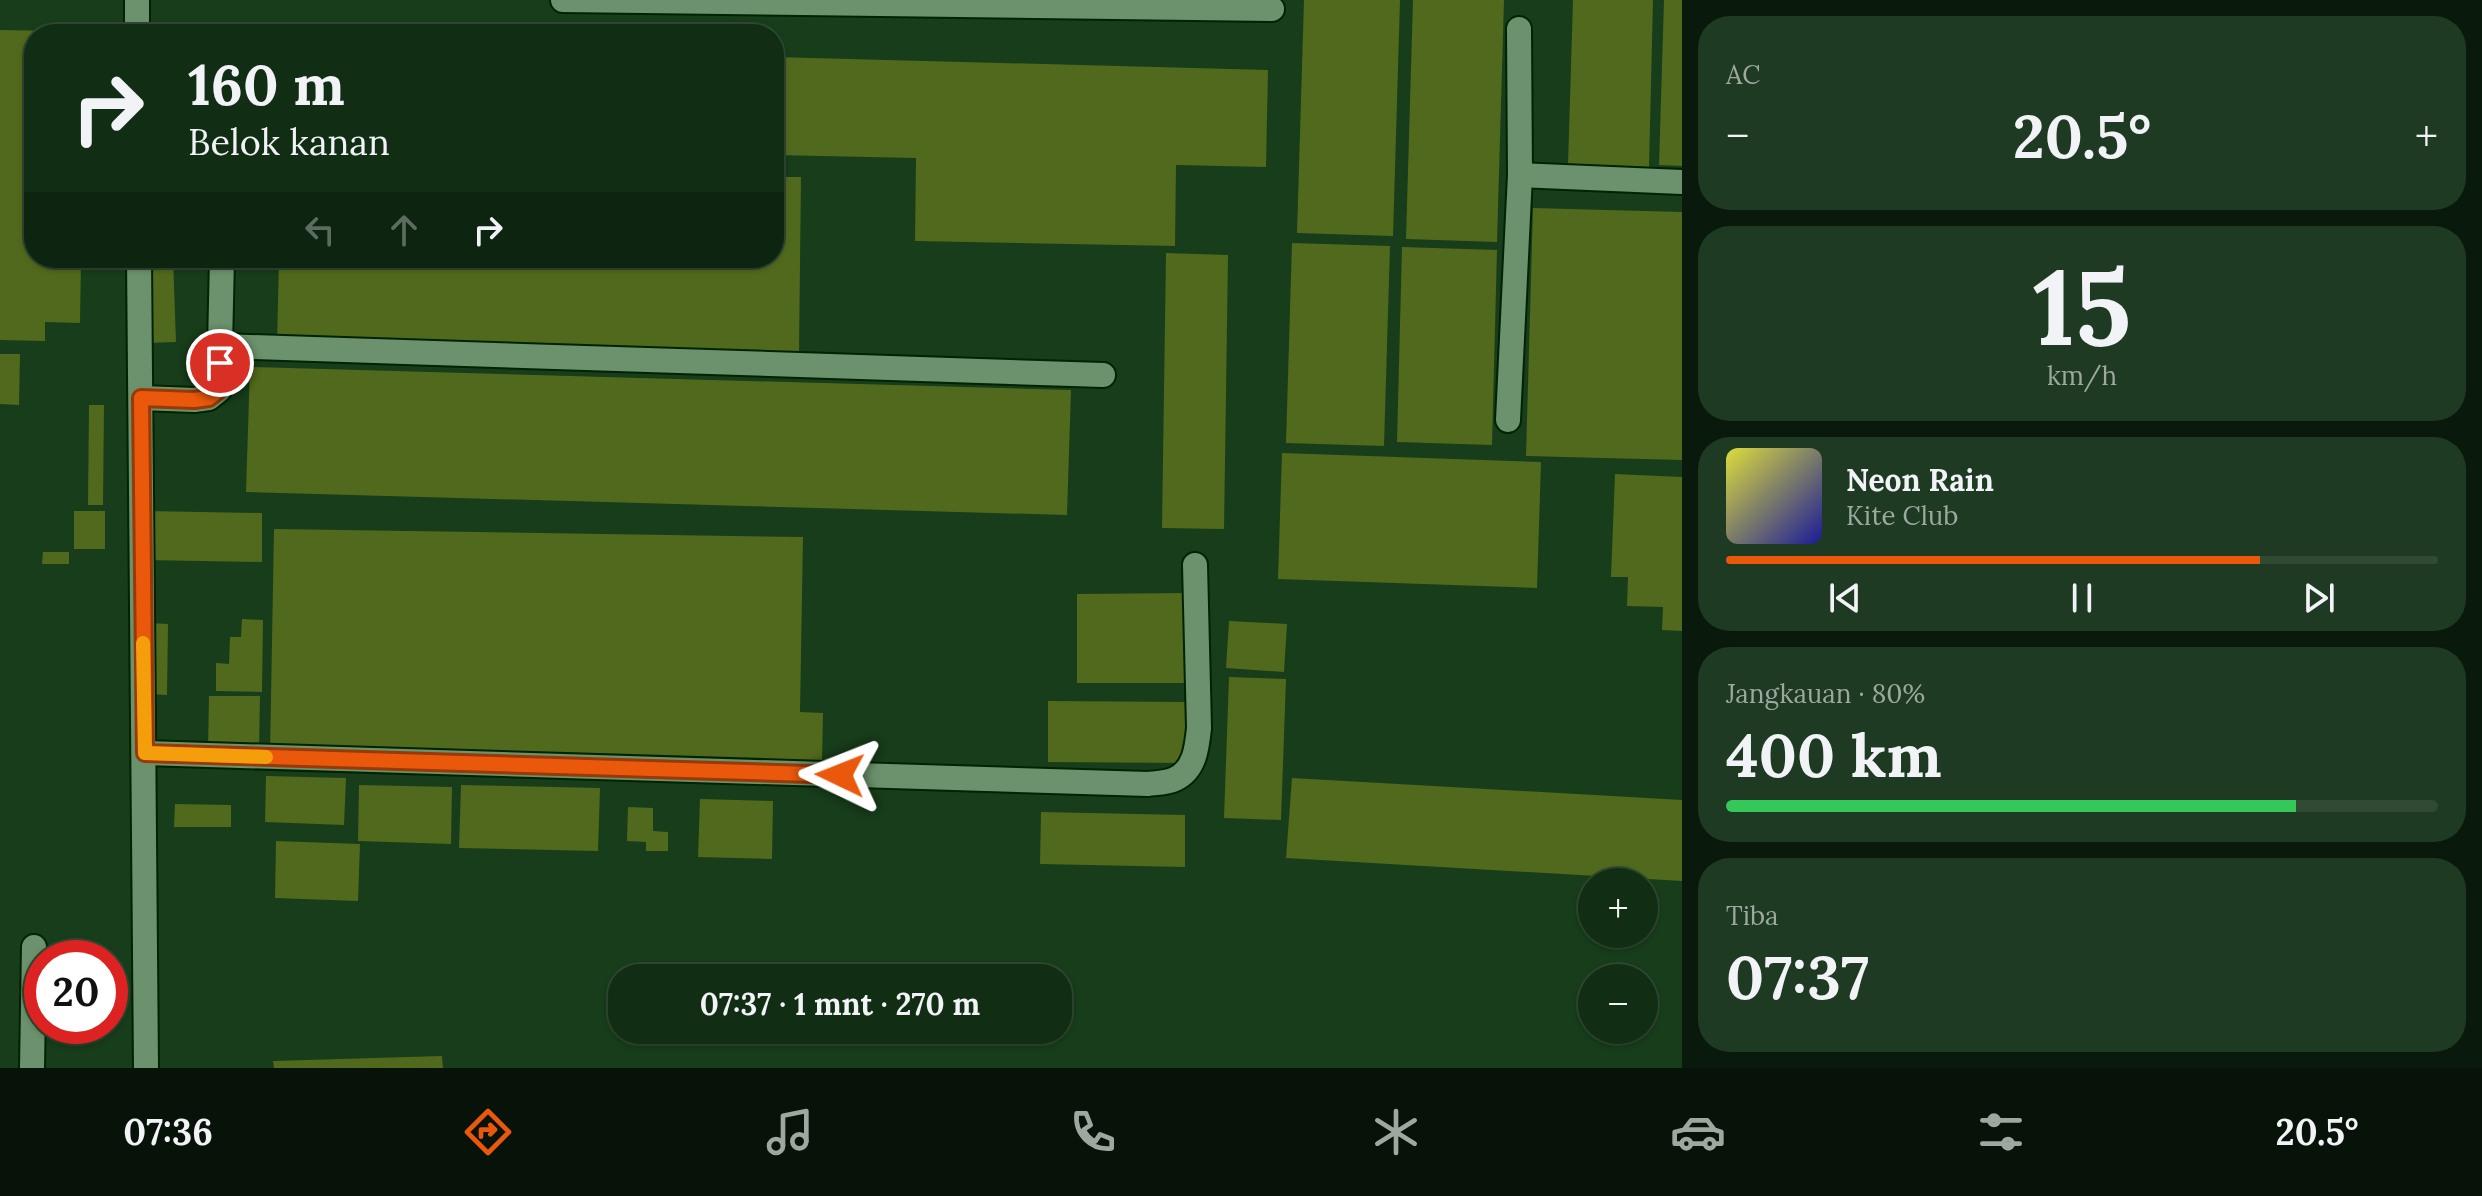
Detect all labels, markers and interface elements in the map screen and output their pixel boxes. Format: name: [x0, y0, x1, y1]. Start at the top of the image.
text: 160 m: [188, 49, 345, 120]
icon: right: [56, 56, 160, 160]
text: AC: [1726, 58, 1760, 91]
text: 20.5°: [2013, 98, 2151, 174]
text: −: [1726, 108, 1749, 164]
text: +: [2415, 108, 2438, 164]
text: Belok kanan: [188, 119, 390, 165]
icon: left: [298, 208, 342, 252]
icon: ahead: [382, 208, 426, 252]
icon: right: [466, 208, 510, 252]
text: 15: [2033, 240, 2131, 373]
pin: [186, 329, 254, 397]
icon: arrive: [198, 341, 242, 385]
text: km/h: [2047, 359, 2117, 392]
text: Neon Rain: [1846, 461, 1994, 499]
text: Kite Club: [1846, 499, 1958, 532]
icon: previous: [1823, 576, 1867, 620]
icon: pause: [2060, 576, 2104, 620]
icon: next: [2297, 576, 2341, 620]
text: Jangkauan · 80%: [1726, 677, 1925, 710]
text: 400 km: [1726, 717, 1942, 793]
position arrow: [798, 733, 882, 817]
map controls: [1578, 868, 1658, 1044]
button: +: [1578, 868, 1658, 948]
text: Tiba: [1726, 899, 1779, 932]
text: 07:37: [1726, 939, 1869, 1015]
speed limit sign: 20: [24, 940, 128, 1044]
button: −: [1578, 964, 1658, 1044]
text: 07:37 · 1 mnt · 270 m: [700, 985, 980, 1023]
icon: directions: [460, 1104, 516, 1160]
icon: music: [762, 1104, 818, 1160]
icon: phone: [1065, 1104, 1121, 1160]
icon: climate: [1368, 1104, 1424, 1160]
icon: car: [1670, 1104, 1726, 1160]
icon: filters: [1973, 1104, 2029, 1160]
text: 07:36: [123, 1109, 213, 1155]
text: 20.5°: [2276, 1109, 2359, 1155]

